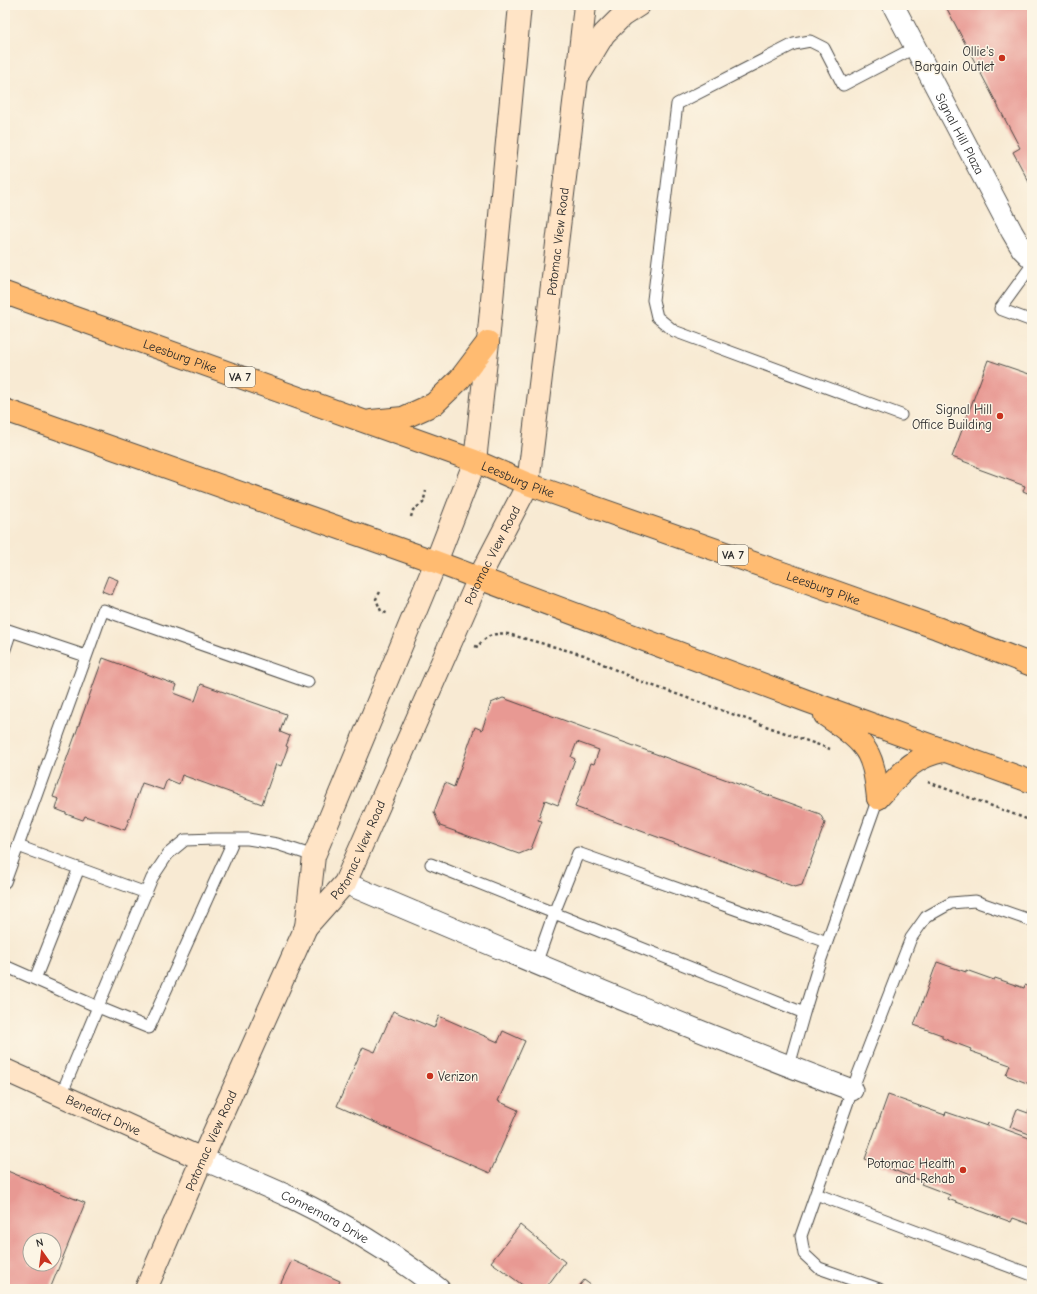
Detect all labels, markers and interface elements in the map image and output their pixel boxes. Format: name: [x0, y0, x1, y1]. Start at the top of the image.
place label: Ollie's Bargain Outlet: [915, 44, 995, 74]
marker: Ollie's Bargain Outlet: [997, 53, 1007, 63]
street label: Signal Hill Plaza: [933, 90, 988, 177]
street label: Potomac View Road: [543, 187, 571, 296]
street label: Leesburg Pike: [141, 336, 219, 376]
road number: VA 7: [225, 367, 255, 387]
place label: Signal Hill Office Building: [912, 402, 992, 432]
marker: Signal Hill Office Building: [995, 411, 1005, 421]
street label: Leesburg Pike: [480, 457, 557, 500]
street label: Potomac View Road: [461, 503, 523, 607]
road number: VA 7: [718, 545, 748, 565]
street label: Leesburg Pike: [785, 568, 863, 608]
street label: Potomac View Road: [327, 798, 388, 902]
place label: Verizon: [438, 1069, 478, 1084]
marker: Verizon: [425, 1071, 435, 1081]
street label: Potomac View Road: [182, 1088, 239, 1193]
street label: Benedict Drive: [64, 1091, 144, 1138]
place label: Potomac Health and Rehab: [867, 1156, 955, 1186]
marker: Potomac Health and Rehab: [958, 1165, 968, 1175]
street label: Connemara Drive: [279, 1187, 372, 1246]
north arrow: [22, 1232, 62, 1272]
text: N: [35, 1236, 45, 1250]

